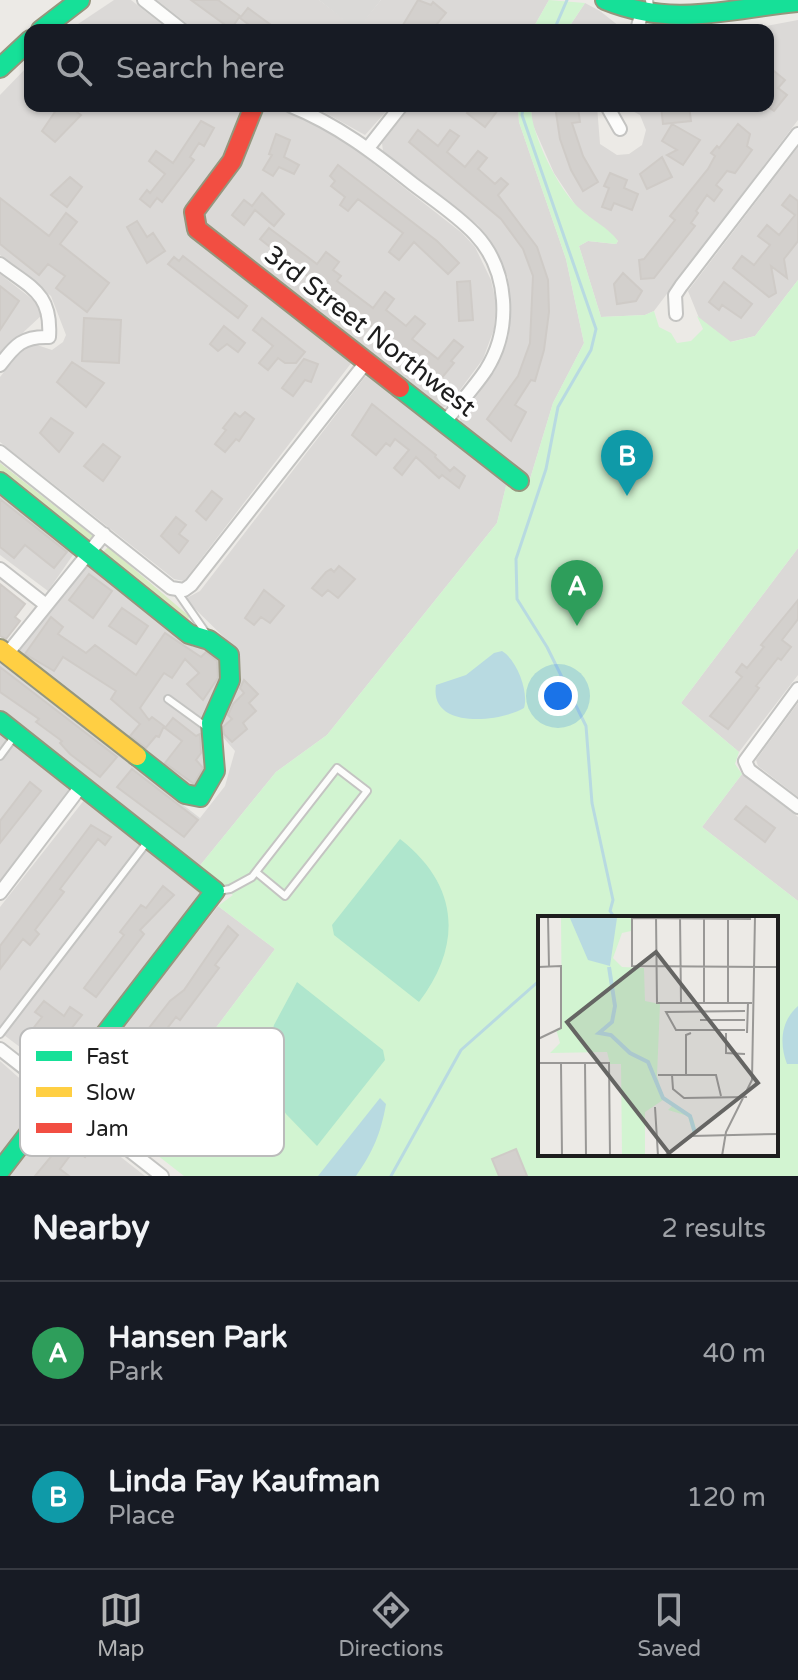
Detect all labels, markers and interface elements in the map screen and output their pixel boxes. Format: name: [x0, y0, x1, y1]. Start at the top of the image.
search box: [24, 24, 774, 112]
icon: search: [52, 46, 96, 90]
text: Search here: [116, 50, 285, 87]
street label: 3rd Street Northwest: [258, 239, 482, 423]
pin: B: [601, 430, 653, 496]
pin: A: [551, 560, 603, 626]
your location: [538, 676, 578, 716]
inset map: [538, 916, 778, 1156]
legend: [20, 1028, 284, 1156]
text: Fast: [86, 1044, 129, 1070]
text: Slow: [86, 1080, 136, 1106]
text: Jam: [86, 1116, 129, 1142]
text: Nearby: [32, 1208, 150, 1249]
text: 2 results: [661, 1213, 766, 1244]
text: Hansen Park: [108, 1319, 287, 1356]
text: A: [48, 1338, 68, 1369]
text: 40 m: [703, 1338, 766, 1369]
text: Park: [108, 1356, 164, 1387]
text: Linda Fay Kaufman: [108, 1463, 380, 1500]
text: B: [49, 1482, 67, 1513]
text: 120 m: [686, 1482, 766, 1513]
text: Place: [108, 1500, 175, 1531]
tab: Map: [97, 1588, 144, 1662]
tab: Directions: [338, 1588, 444, 1662]
tab: Saved: [637, 1588, 701, 1662]

